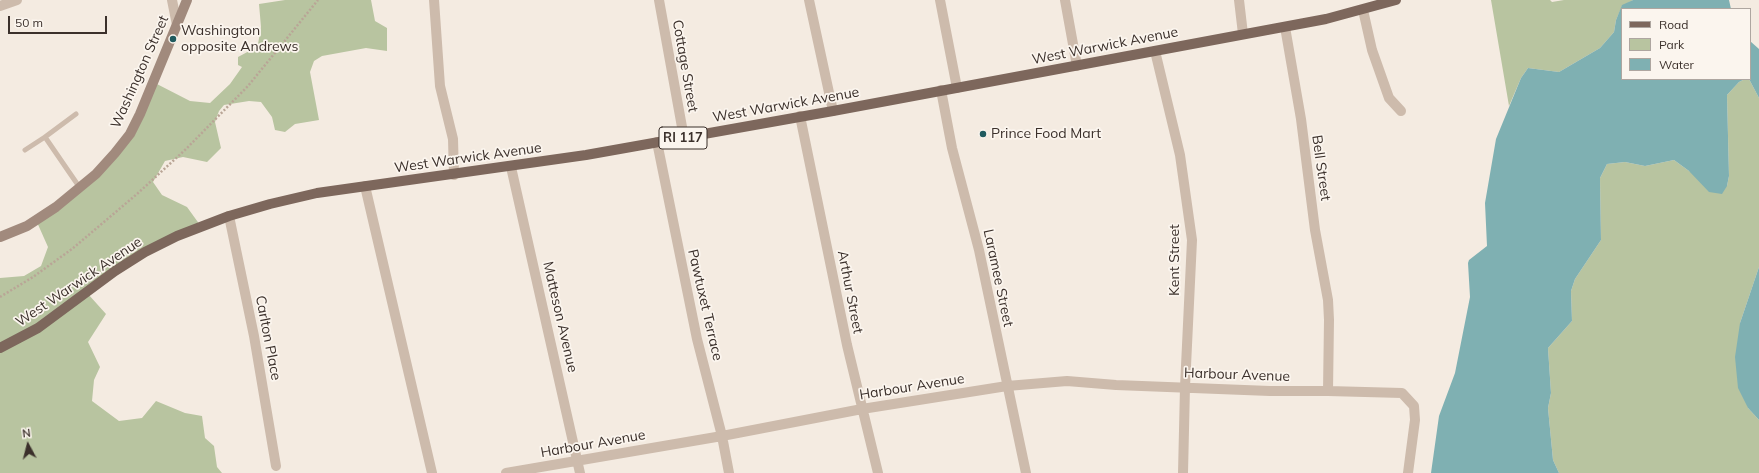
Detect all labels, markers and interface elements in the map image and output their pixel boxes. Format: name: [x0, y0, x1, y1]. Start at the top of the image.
scale bar: [10, 8, 109, 34]
legend: [1621, 8, 1751, 80]
street label: Washington Street: [108, 13, 172, 131]
text: 50 m: [15, 15, 43, 30]
text: Road: [1659, 17, 1688, 32]
street label: Cottage Street: [669, 19, 701, 113]
place label: Washington opposite Andrews: [181, 23, 299, 56]
street label: West Warwick Avenue: [1031, 24, 1179, 68]
marker: Washington opposite Andrews: [168, 34, 178, 44]
text: Park: [1659, 37, 1684, 52]
text: Water: [1659, 57, 1694, 72]
street label: West Warwick Avenue: [711, 84, 861, 126]
place label: Prince Food Mart: [991, 126, 1101, 142]
road number: RI 117: [659, 127, 707, 149]
marker: Prince Food Mart: [978, 129, 988, 139]
street label: Bell Street: [1308, 134, 1334, 202]
street label: West Warwick Avenue: [393, 139, 543, 177]
street label: Kent Street: [1167, 224, 1183, 296]
street label: Laramee Street: [979, 228, 1017, 328]
street label: West Warwick Avenue: [13, 234, 145, 330]
street label: Pawtuxet Terrace: [684, 248, 726, 362]
street label: Arthur Street: [834, 249, 866, 335]
street label: Matteson Avenue: [539, 260, 581, 374]
street label: Carlton Place: [252, 294, 284, 382]
street label: Harbour Avenue: [1184, 365, 1290, 385]
street label: Harbour Avenue: [858, 370, 966, 404]
north arrow: [8, 425, 48, 465]
text: N: [22, 426, 32, 441]
street label: Harbour Avenue: [539, 427, 647, 461]

